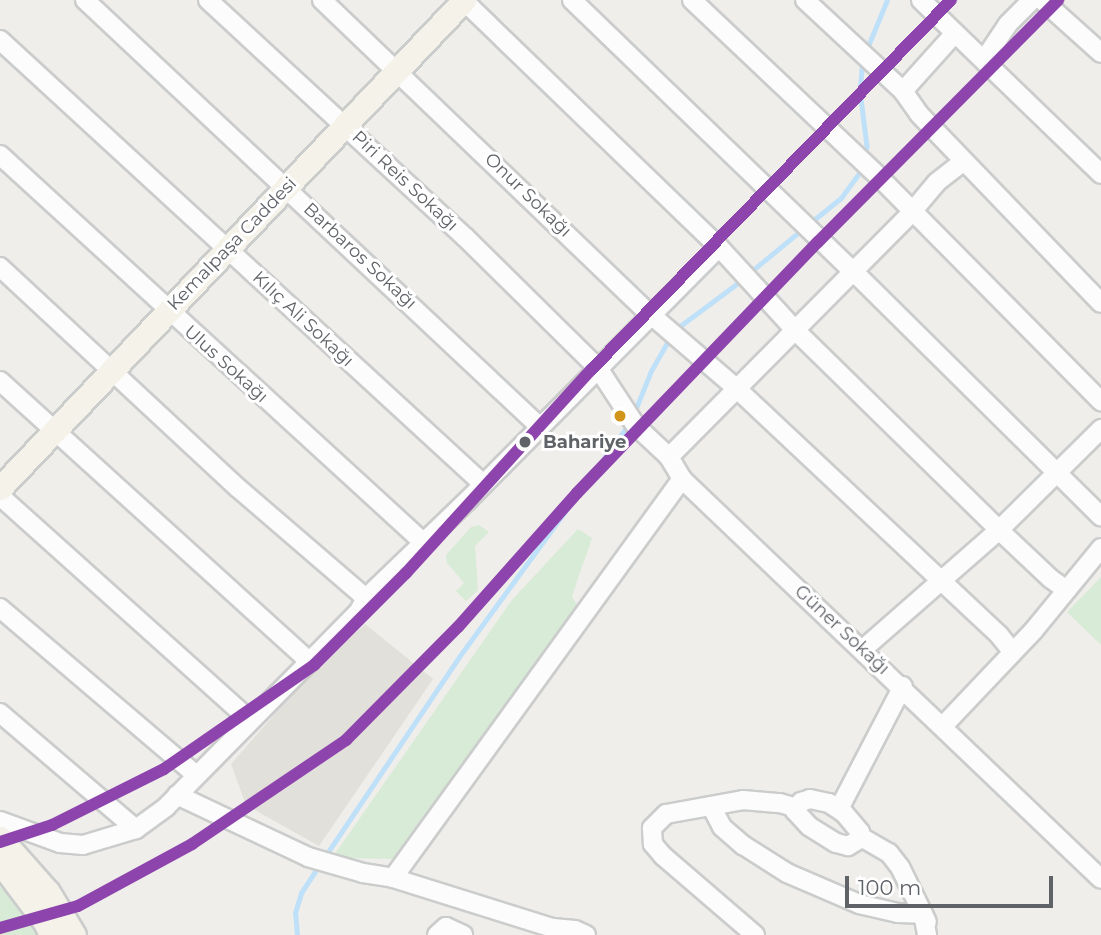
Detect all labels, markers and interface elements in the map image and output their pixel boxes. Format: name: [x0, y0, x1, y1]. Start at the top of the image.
street label: Piri Reis Sokağı: [347, 126, 463, 236]
street label: Onur Sokağı: [480, 148, 576, 242]
street label: Kemalpaşa Caddesi: [163, 173, 301, 315]
street label: Barbaros Sokağı: [299, 198, 421, 314]
street label: Kılıç Ali Sokağı: [248, 267, 358, 371]
street label: Ulus Sokağı: [180, 321, 272, 407]
unlabelled marker: [613, 409, 627, 423]
marker: Bahariye: [513, 430, 537, 454]
place label: Bahariye: [543, 431, 626, 453]
street label: Güner Sokağı: [790, 581, 894, 679]
scale bar: [849, 862, 1057, 906]
text: 100 m: [858, 875, 921, 900]

